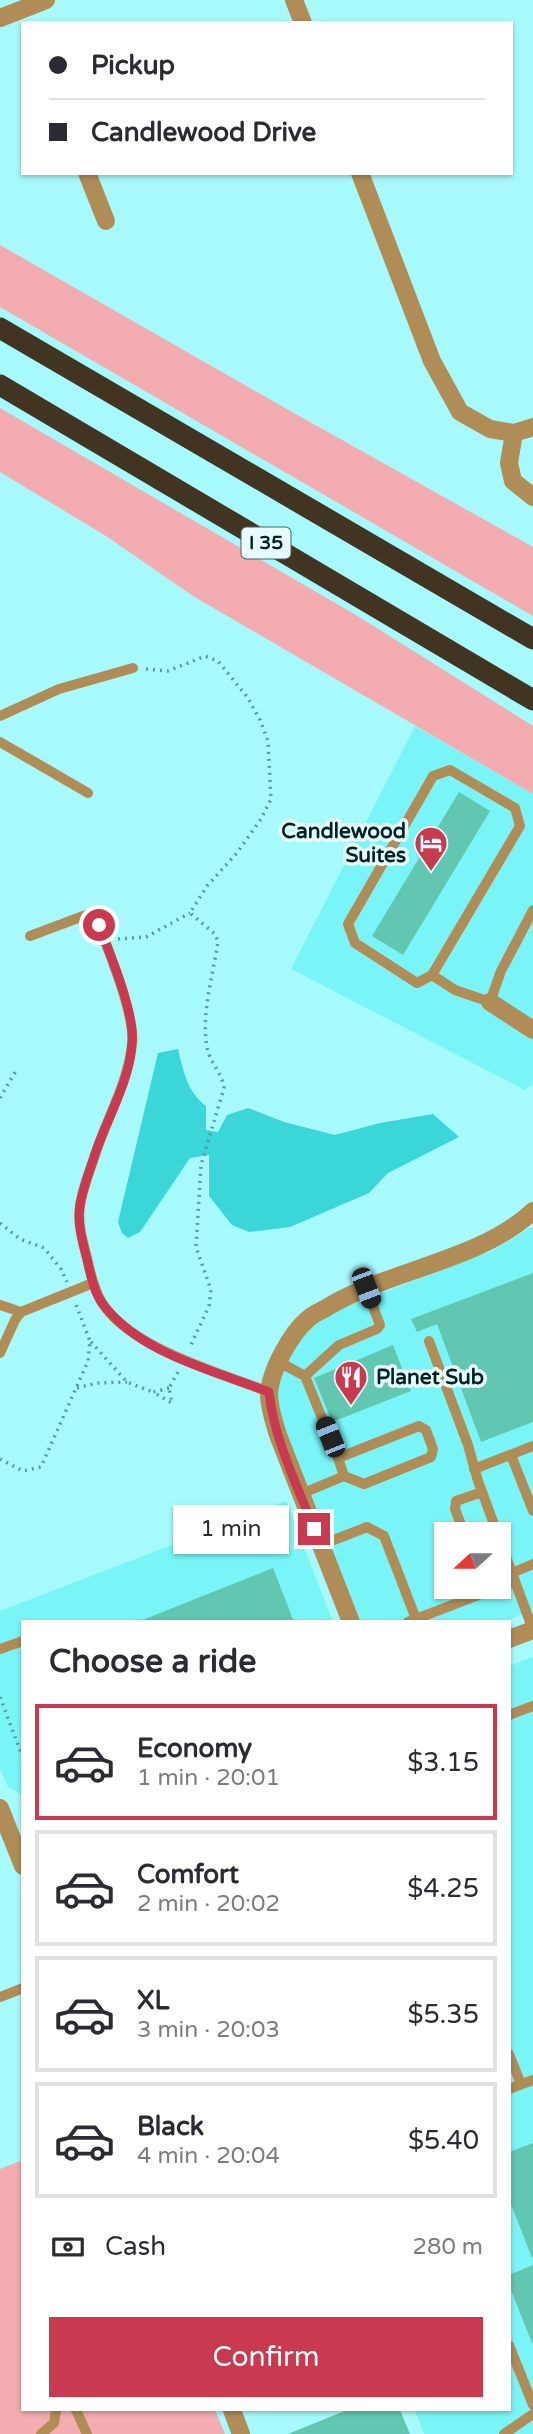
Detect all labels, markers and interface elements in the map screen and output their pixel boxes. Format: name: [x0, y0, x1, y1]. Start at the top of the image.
text: Pickup: [91, 50, 175, 81]
text: Candlewood Drive: [91, 117, 316, 148]
road number: I 35: [242, 528, 290, 558]
place label: Candlewood Suites: [281, 819, 406, 868]
hotel icon: Candlewood Suites: [412, 824, 450, 873]
route start: [83, 909, 115, 941]
car: [349, 1265, 384, 1311]
restaurant icon: Planet Sub: [332, 1358, 370, 1407]
place label: Planet Sub: [376, 1365, 484, 1390]
car: [313, 1414, 348, 1460]
callout: 1 min: [174, 1504, 290, 1554]
route end: [298, 1513, 330, 1545]
text: 1 min: [200, 1515, 262, 1543]
north arrow: [434, 1522, 511, 1600]
map controls: [434, 1522, 511, 1599]
text: Choose a ride: [49, 1643, 256, 1681]
icon: car: [53, 1731, 116, 1794]
text: Economy: [137, 1733, 252, 1764]
text: $3.15: [407, 1747, 479, 1778]
text: 1 min · 20:01: [137, 1764, 280, 1792]
icon: car: [53, 1857, 116, 1920]
text: Comfort: [137, 1859, 239, 1890]
text: $4.25: [407, 1873, 479, 1904]
text: 2 min · 20:02: [137, 1890, 280, 1918]
icon: car: [53, 1983, 116, 2046]
text: XL: [137, 1985, 169, 2016]
text: $5.35: [407, 1999, 479, 2030]
text: 3 min · 20:03: [137, 2016, 280, 2044]
icon: car: [53, 2109, 116, 2172]
text: Black: [137, 2111, 204, 2142]
text: $5.40: [408, 2125, 479, 2156]
text: 4 min · 20:04: [137, 2142, 280, 2170]
icon: cash: [49, 2228, 87, 2266]
text: Cash: [105, 2231, 166, 2262]
text: 280 m: [413, 2233, 483, 2261]
button: Confirm: [49, 2317, 483, 2397]

